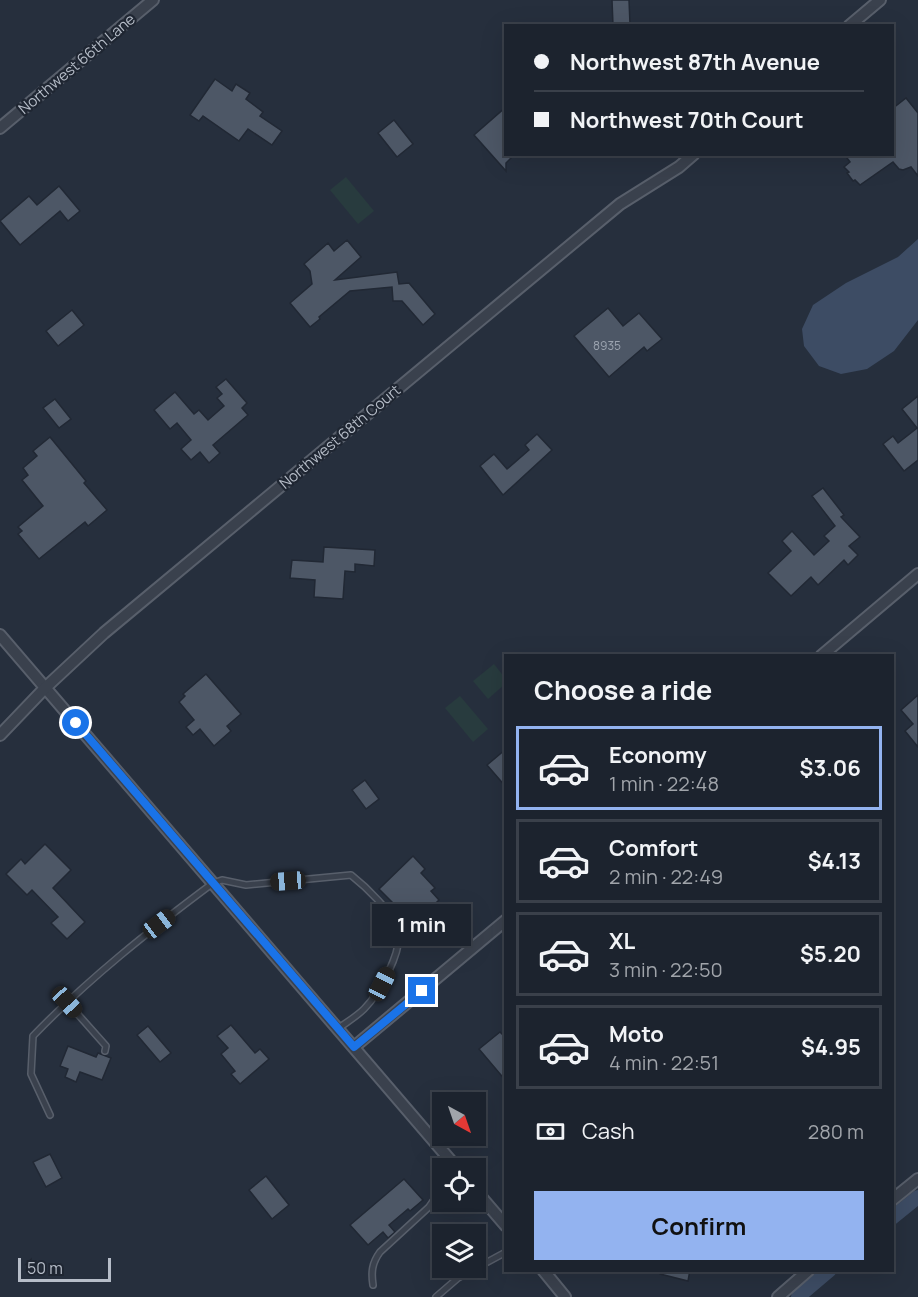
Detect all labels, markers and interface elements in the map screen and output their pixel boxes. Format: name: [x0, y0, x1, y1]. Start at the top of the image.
street label: Northwest 66th Lane: [14, 8, 140, 119]
text: Northwest 87th Avenue: [570, 47, 820, 77]
text: Northwest 70th Court: [570, 105, 804, 135]
house number: 8935: [593, 337, 621, 354]
street label: Northwest 68th Court: [275, 380, 405, 494]
text: Choose a ride: [534, 671, 712, 708]
route start: [62, 709, 89, 736]
text: Economy: [609, 740, 707, 770]
icon: car: [537, 741, 591, 795]
text: $3.06: [800, 753, 861, 783]
text: 1 min · 22:48: [609, 770, 719, 797]
text: Comfort: [609, 833, 698, 863]
icon: car: [537, 834, 591, 888]
text: $4.13: [808, 846, 861, 876]
text: 2 min · 22:49: [609, 863, 723, 890]
car: [269, 871, 307, 891]
callout: 1 min: [372, 904, 472, 946]
car: [139, 906, 179, 942]
text: 1 min: [397, 911, 446, 938]
text: XL: [609, 926, 635, 956]
icon: car: [537, 927, 591, 981]
text: $5.20: [800, 939, 861, 969]
text: 3 min · 22:50: [609, 956, 723, 983]
car: [366, 964, 398, 1004]
route end: [408, 977, 435, 1004]
car: [48, 983, 86, 1021]
text: Moto: [609, 1019, 664, 1049]
icon: car: [537, 1020, 591, 1074]
text: $4.95: [801, 1032, 861, 1062]
text: 4 min · 22:51: [609, 1049, 719, 1076]
north arrow: [432, 1092, 486, 1146]
map controls: [432, 1092, 486, 1278]
icon: cash: [534, 1115, 567, 1148]
text: Cash: [582, 1116, 635, 1146]
text: 280 m: [808, 1118, 864, 1145]
button: locate: [432, 1158, 486, 1212]
button: Confirm: [534, 1191, 864, 1260]
button: layers: [432, 1224, 486, 1278]
scale bar: [18, 1255, 111, 1282]
text: 50 m: [27, 1257, 63, 1279]

